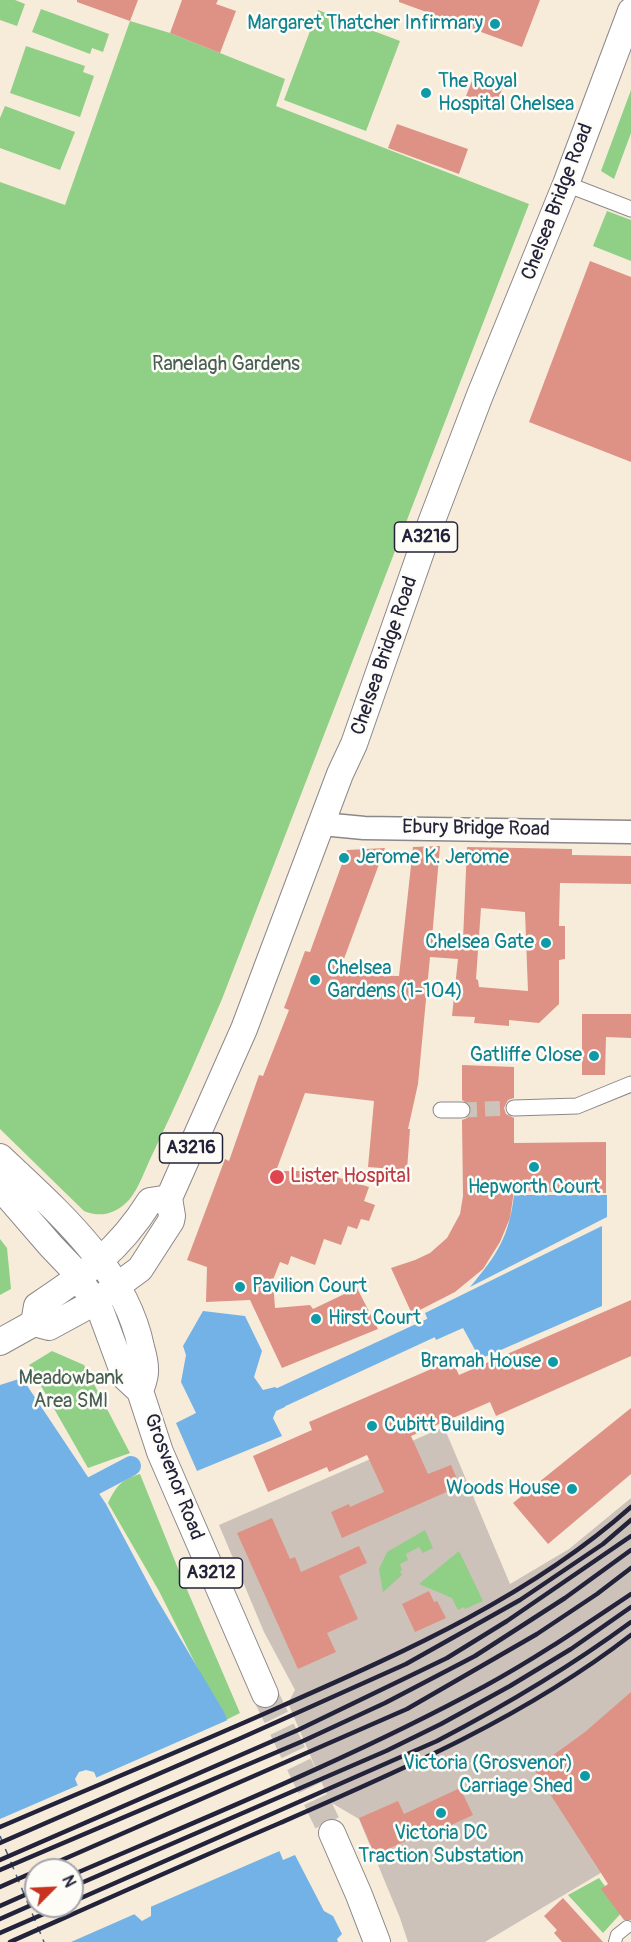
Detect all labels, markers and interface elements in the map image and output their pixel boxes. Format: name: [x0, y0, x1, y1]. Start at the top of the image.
place label: Margaret Thatcher Infirmary: [247, 12, 483, 36]
marker: Margaret Thatcher Infirmary: [488, 17, 502, 31]
place label: The Royal Hospital Chelsea: [438, 70, 574, 117]
marker: The Royal Hospital Chelsea: [419, 86, 433, 100]
street label: Chelsea Bridge Road: [517, 120, 599, 284]
park label: Ranelagh Gardens: [152, 353, 300, 377]
road number: A3216: [394, 522, 458, 552]
street label: Chelsea Bridge Road: [347, 574, 423, 738]
street label: Ebury Bridge Road: [402, 816, 550, 842]
place label: Jerome K. Jerome: [356, 846, 509, 870]
marker: Jerome K. Jerome: [337, 851, 351, 865]
place label: Chelsea Gate: [425, 931, 534, 955]
marker: Chelsea Gate: [539, 936, 553, 950]
place label: Chelsea Gardens (1-104): [327, 957, 463, 1004]
marker: Chelsea Gardens (1-104): [308, 973, 322, 987]
place label: Gatliffe Close: [470, 1044, 582, 1068]
marker: Gatliffe Close: [587, 1049, 601, 1063]
road number: A3216: [160, 1133, 222, 1163]
marker: Hepworth Court: [527, 1160, 541, 1174]
place label: Lister Hospital: [290, 1165, 411, 1189]
marker: Lister Hospital: [268, 1168, 286, 1186]
place label: Hepworth Court: [468, 1176, 600, 1200]
place label: Pavilion Court: [252, 1275, 367, 1299]
marker: Pavilion Court: [233, 1280, 247, 1294]
place label: Hirst Court: [328, 1307, 421, 1331]
marker: Hirst Court: [309, 1312, 323, 1326]
place label: Bramah House: [420, 1350, 541, 1374]
marker: Bramah House: [546, 1355, 560, 1369]
park label: Meadowbank Area SMI: [18, 1367, 124, 1414]
street label: Grosvenor Road: [138, 1410, 208, 1544]
place label: Cubitt Building: [384, 1414, 504, 1438]
marker: Cubitt Building: [365, 1419, 379, 1433]
place label: Woods House: [446, 1477, 560, 1501]
marker: Woods House: [565, 1482, 579, 1496]
road number: A3212: [180, 1558, 242, 1588]
place label: Victoria (Grosvenor) Carriage Shed: [403, 1752, 573, 1799]
marker: Victoria (Grosvenor) Carriage Shed: [578, 1769, 592, 1783]
marker: Victoria DC Traction Substation: [434, 1806, 448, 1820]
place label: Victoria DC Traction Substation: [358, 1822, 524, 1869]
north arrow: [24, 1858, 84, 1918]
text: N: [57, 1872, 80, 1890]

